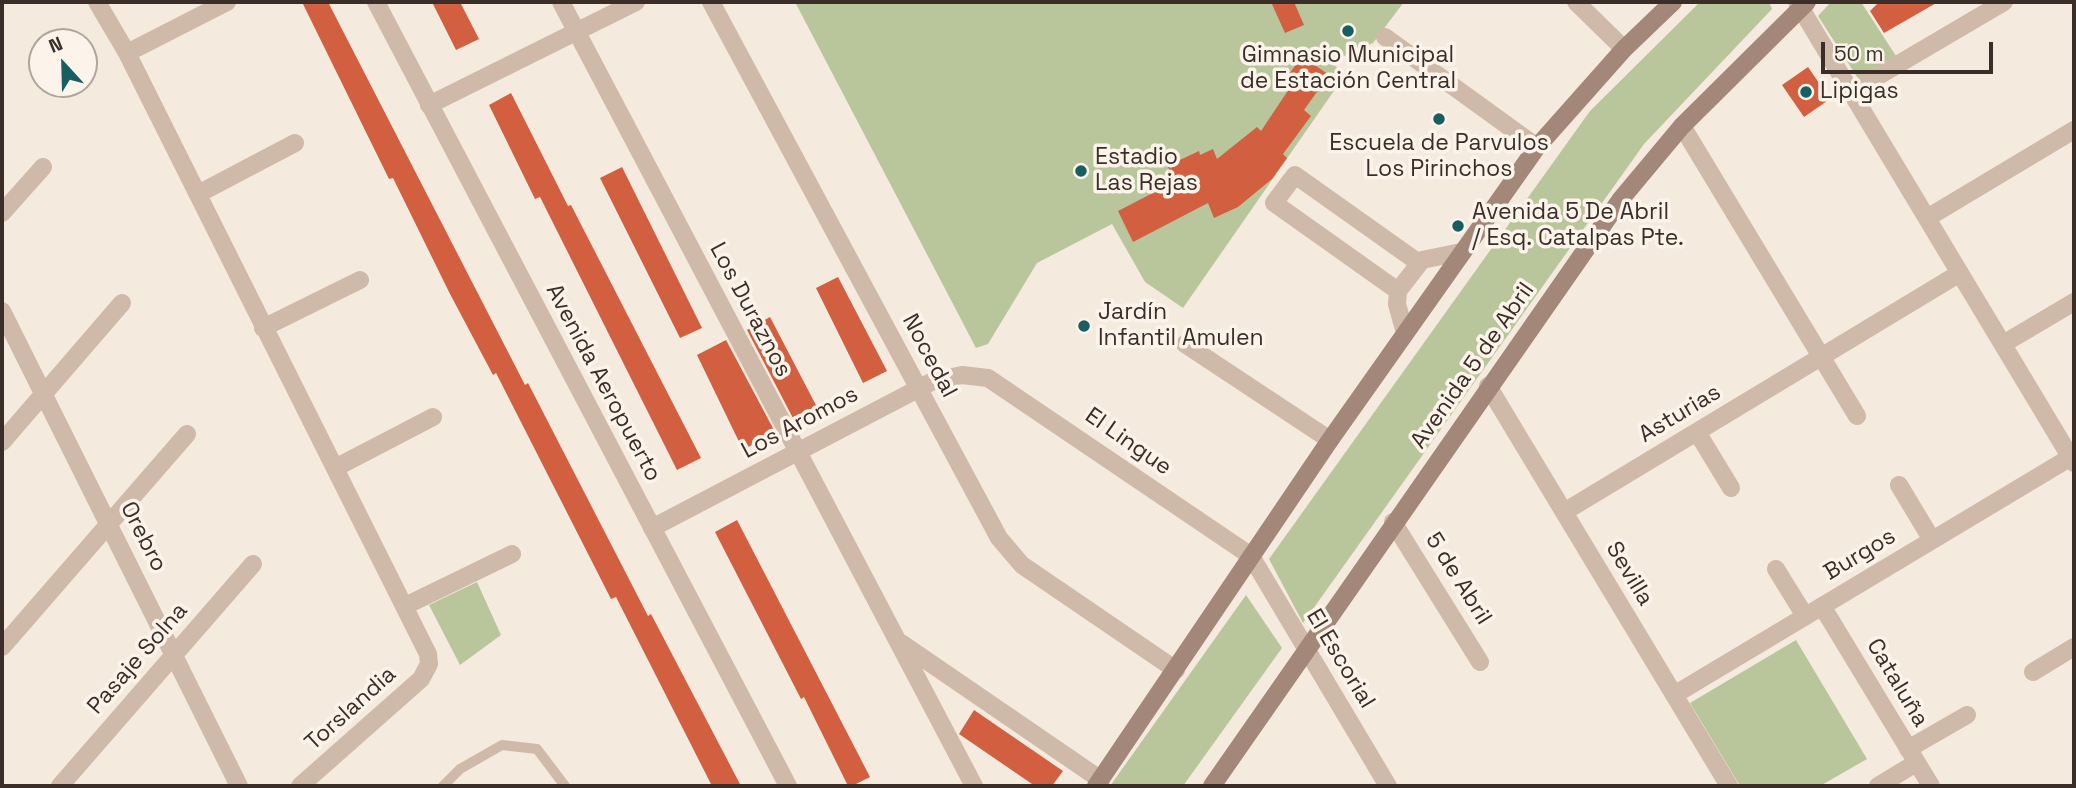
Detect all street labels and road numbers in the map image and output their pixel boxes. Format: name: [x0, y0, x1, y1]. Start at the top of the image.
street label: Los Duraznos: [703, 238, 797, 382]
street label: Avenida 5 de Abril: [1405, 278, 1541, 454]
street label: Avenida Aeropuerto: [539, 280, 667, 486]
street label: Nocedal: [896, 310, 962, 402]
street label: Asturias: [1634, 379, 1726, 449]
street label: Los Aromos: [737, 381, 863, 465]
street label: El Lingue: [1079, 402, 1177, 482]
street label: Orebro: [114, 498, 172, 576]
street label: Burgos: [1819, 523, 1901, 587]
street label: 5 de Abril: [1419, 528, 1497, 630]
street label: Sevilla: [1599, 537, 1659, 611]
street label: Pasaje Solna: [82, 598, 194, 720]
street label: El Escorial: [1300, 604, 1380, 714]
street label: Cataluña: [1860, 634, 1934, 732]
street label: Torslandia: [300, 661, 402, 757]

